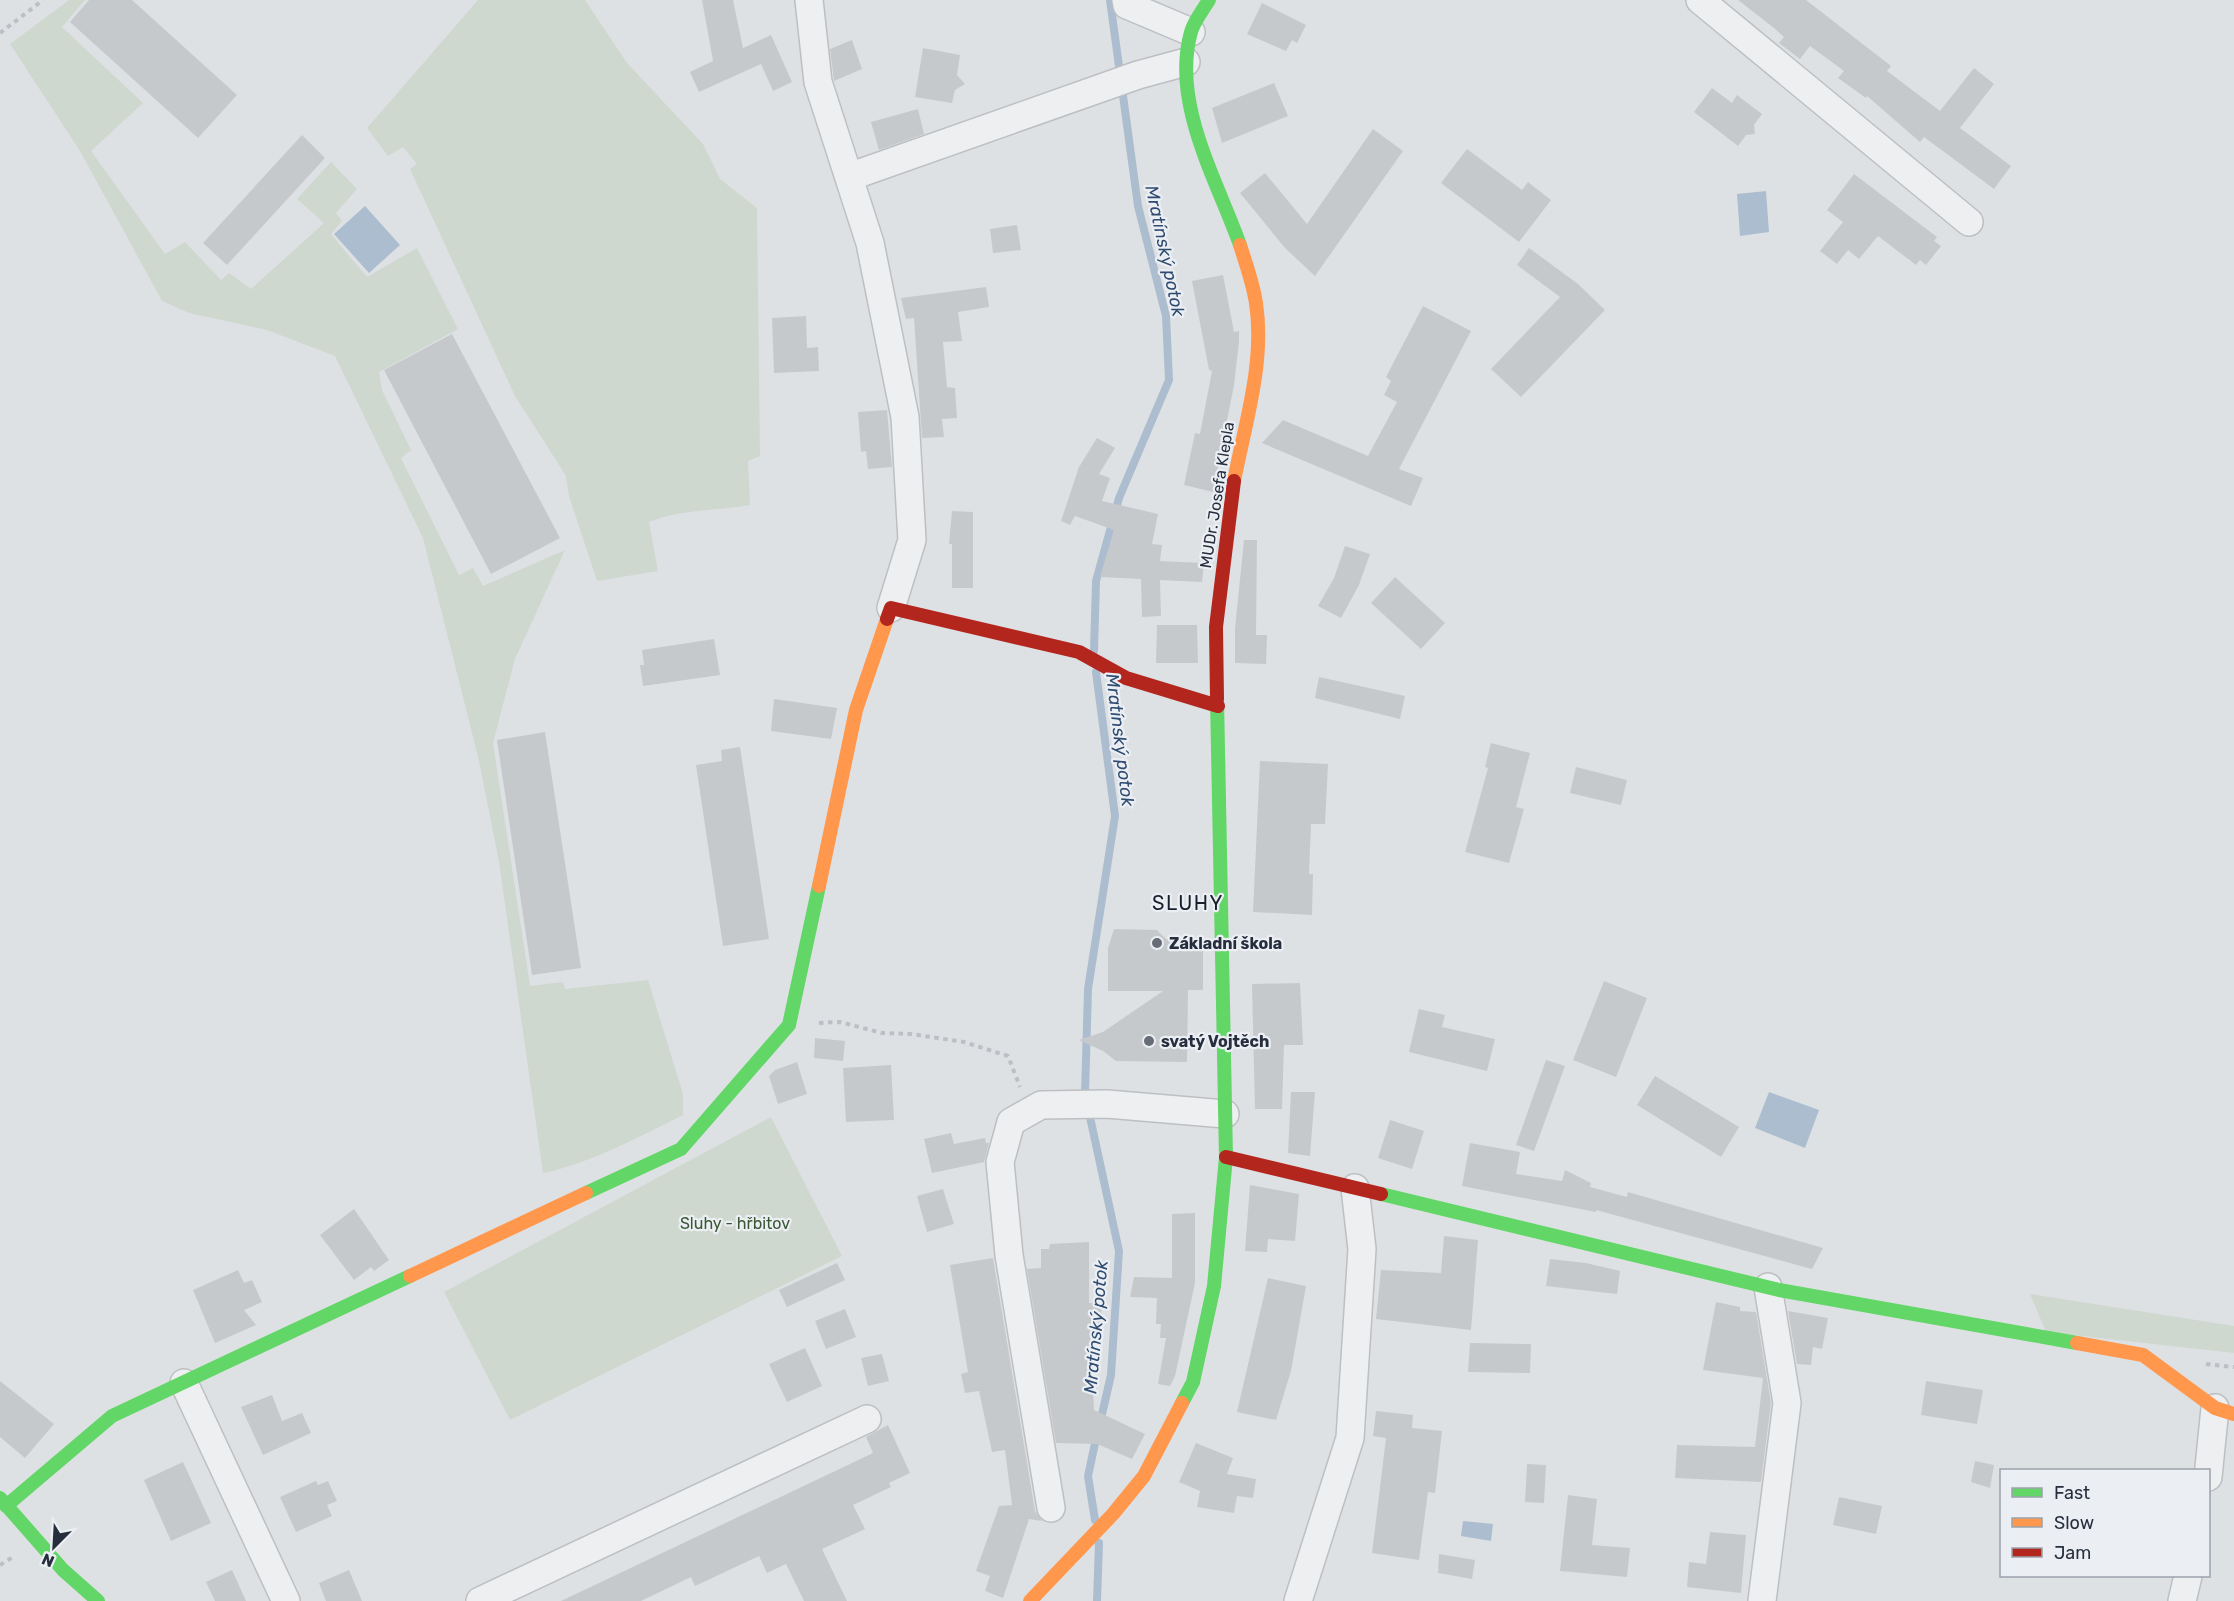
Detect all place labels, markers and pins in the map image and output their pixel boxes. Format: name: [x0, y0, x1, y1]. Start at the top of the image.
place label: Základní škola: [1169, 934, 1282, 953]
marker: Základní škola: [1150, 936, 1164, 950]
place label: svatý Vojtěch: [1161, 1032, 1269, 1051]
marker: svatý Vojtěch: [1142, 1034, 1156, 1048]

